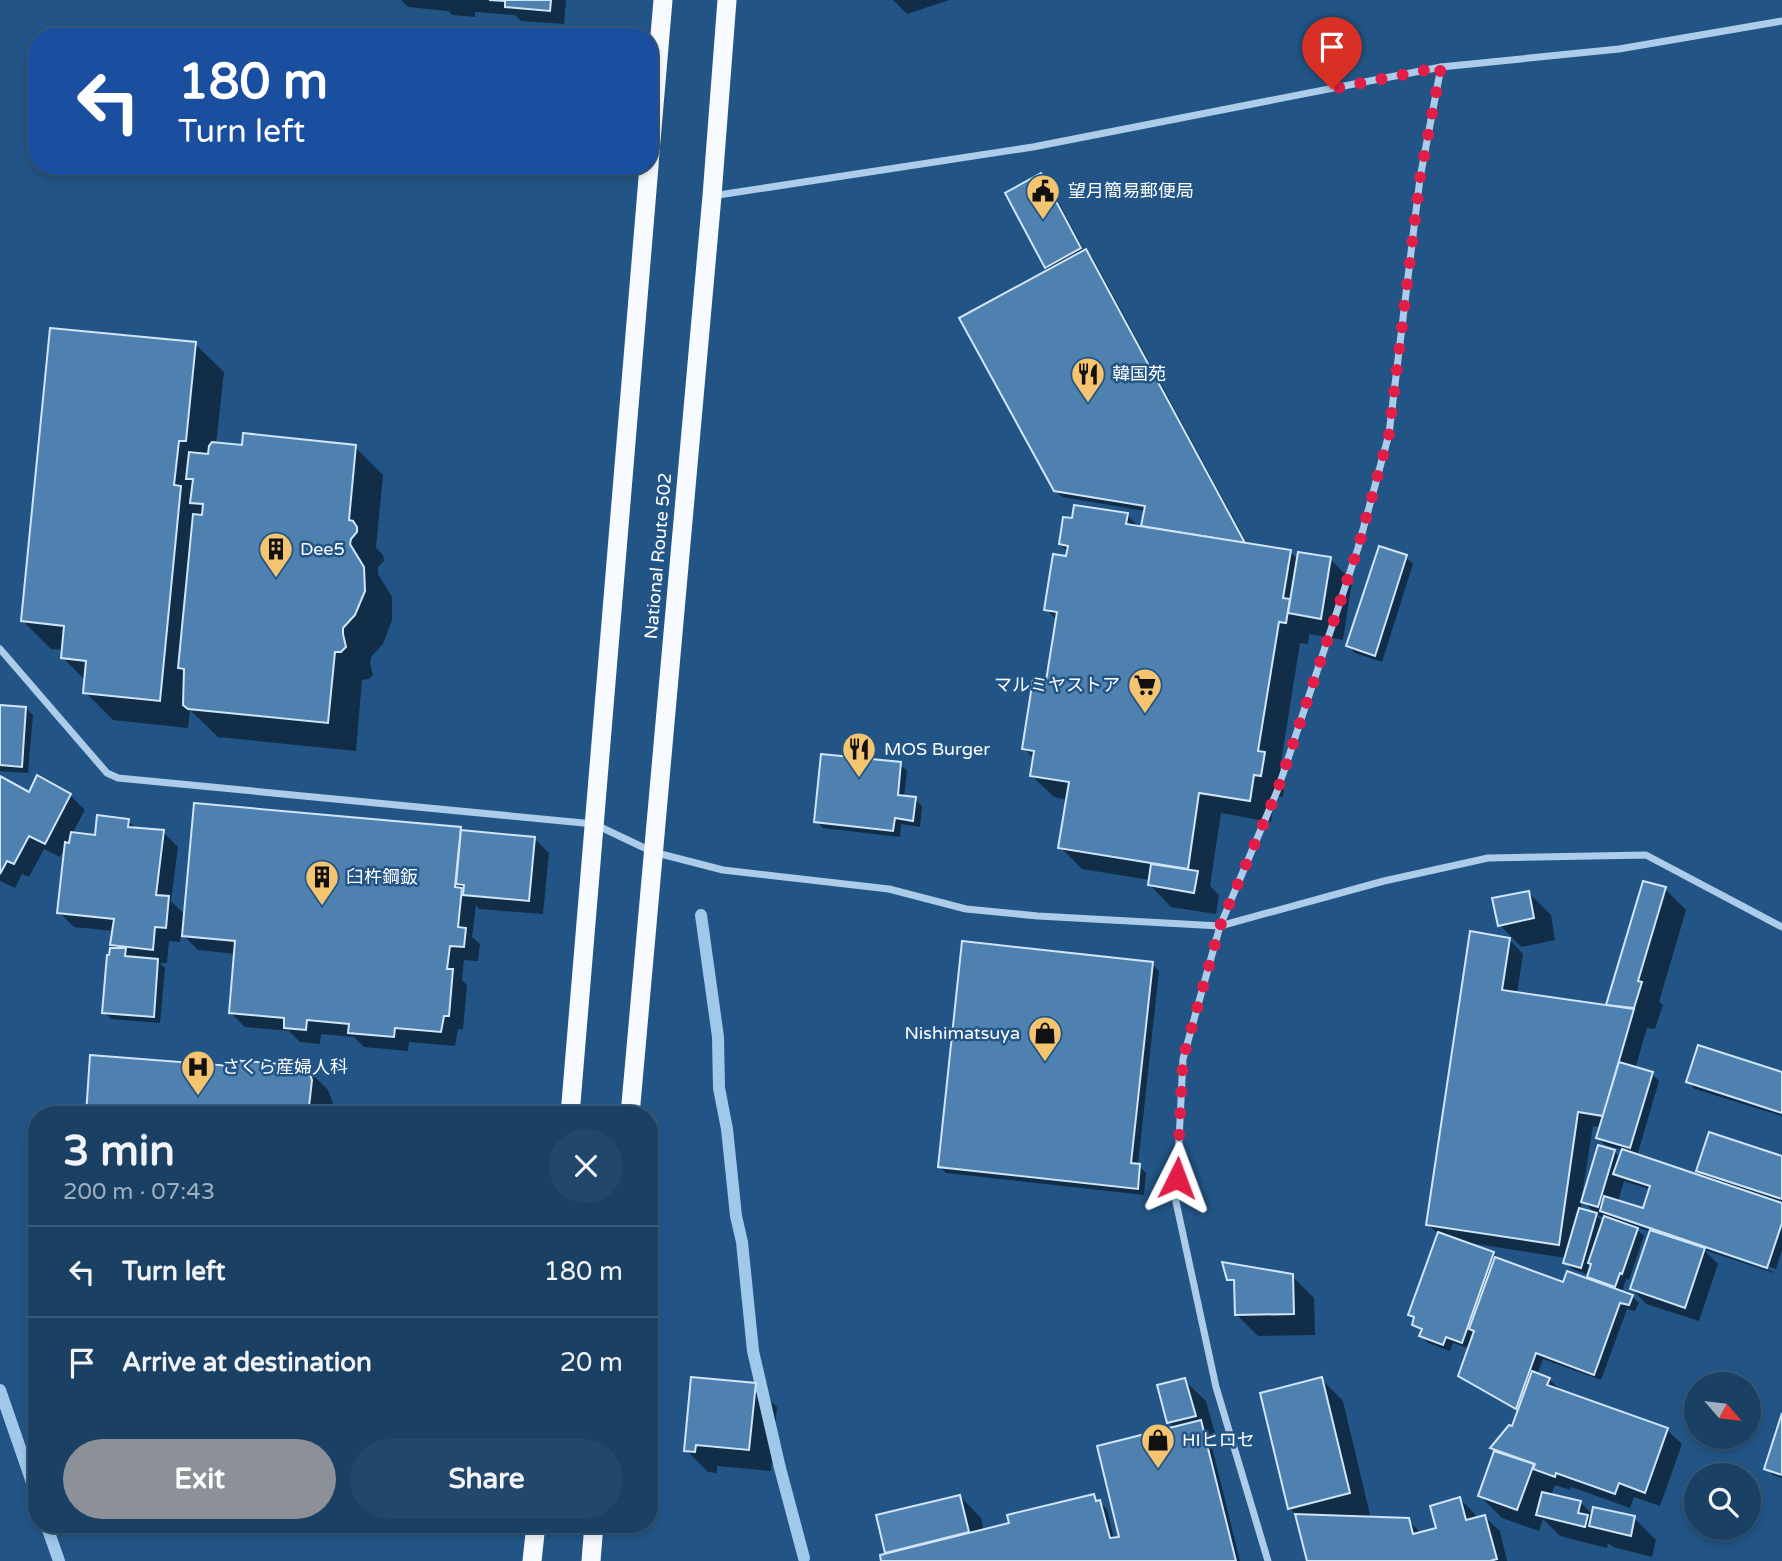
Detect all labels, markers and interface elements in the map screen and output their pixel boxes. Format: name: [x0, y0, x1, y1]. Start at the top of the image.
pin: [1302, 17, 1362, 89]
icon: arrive: [1313, 28, 1351, 66]
text: 180 m: [178, 53, 328, 112]
icon: left: [63, 56, 154, 147]
text: Turn left: [178, 113, 305, 151]
public building icon: 望月簡易郵便局: [1024, 172, 1062, 221]
place label: 望月簡易郵便局: [1068, 180, 1194, 202]
restaurant icon: 韓国苑: [1069, 355, 1107, 404]
place label: 韓国苑: [1112, 363, 1166, 385]
street label: National Route 502: [640, 472, 676, 640]
building icon: Dee5: [257, 530, 295, 579]
place label: Dee5: [300, 538, 345, 560]
supermarket icon: マルミヤストア: [1126, 666, 1164, 715]
place label: マルミヤストア: [994, 674, 1120, 696]
restaurant icon: MOS Burger: [840, 730, 878, 779]
place label: MOS Burger: [884, 738, 990, 760]
building icon: 臼杵鋼鈑: [303, 858, 341, 907]
place label: 臼杵鋼鈑: [346, 866, 418, 888]
shop icon: Nishimatsuya: [1026, 1014, 1064, 1063]
place label: Nishimatsuya: [905, 1022, 1020, 1044]
hospital icon: さくら産婦人科: [179, 1048, 217, 1097]
place label: さくら産婦人科: [222, 1056, 348, 1078]
text: 3 min: [63, 1126, 175, 1177]
button: close: [549, 1129, 623, 1203]
position arrow: [1140, 1141, 1214, 1215]
text: 200 m · 07:43: [63, 1178, 215, 1206]
icon: left: [63, 1253, 101, 1291]
text: Turn left: [122, 1256, 225, 1287]
text: 180 m: [543, 1256, 623, 1287]
icon: arrive: [63, 1344, 101, 1382]
text: Arrive at destination: [122, 1347, 372, 1378]
text: 20 m: [560, 1347, 623, 1378]
north arrow: [1684, 1372, 1760, 1449]
map controls: [1684, 1372, 1761, 1540]
shop icon: HIヒロセ: [1139, 1421, 1177, 1470]
place label: HIヒロセ: [1182, 1429, 1255, 1451]
button: Exit: [63, 1439, 336, 1519]
button: Share: [350, 1439, 623, 1519]
button: search: [1684, 1463, 1761, 1540]

